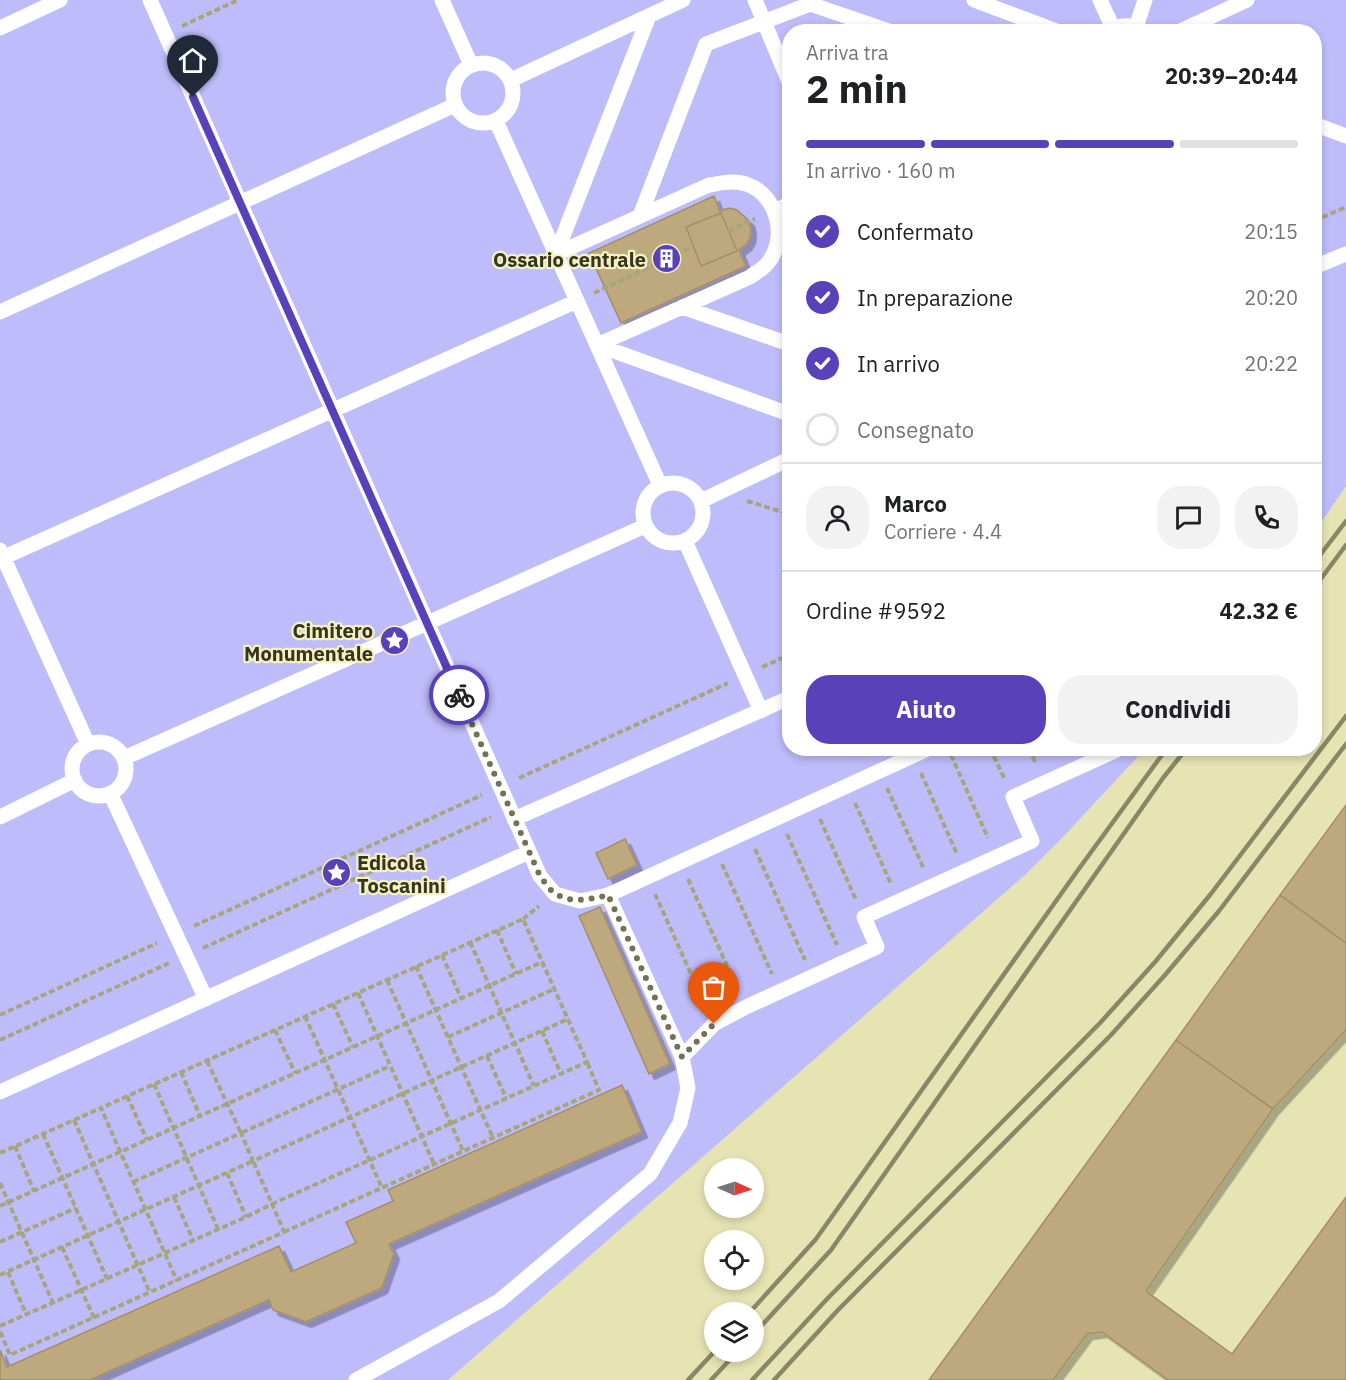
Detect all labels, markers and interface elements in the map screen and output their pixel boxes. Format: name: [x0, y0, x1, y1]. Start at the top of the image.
pin: [167, 35, 218, 97]
text: Arriva tra: [806, 39, 889, 66]
icon: home: [176, 44, 209, 77]
text: 20:39–20:44: [1165, 61, 1298, 90]
text: 2 min: [806, 63, 908, 114]
text: In arrivo · 160 m: [806, 157, 955, 184]
icon: check: [806, 215, 839, 248]
text: Confermato: [857, 217, 974, 246]
text: 20:15: [1244, 218, 1298, 245]
building icon: Ossario centrale: [651, 243, 683, 275]
place label: Ossario centrale: [493, 246, 646, 273]
icon: check: [806, 281, 839, 314]
text: In preparazione: [857, 283, 1013, 312]
text: 20:20: [1244, 284, 1298, 311]
icon: check: [806, 347, 839, 380]
text: In arrivo: [857, 349, 940, 378]
text: 20:22: [1244, 350, 1298, 377]
text: Consegnato: [857, 415, 974, 444]
button: person: [806, 486, 869, 549]
button: chat: [1157, 486, 1220, 549]
button: phone: [1235, 486, 1298, 549]
text: Marco: [884, 489, 947, 518]
text: Corriere · 4.4: [884, 518, 1002, 545]
text: Ordine #9592: [806, 596, 946, 625]
text: 42.32 €: [1219, 596, 1298, 625]
place label: Cimitero Monumentale: [244, 617, 373, 667]
place icon: Cimitero Monumentale: [378, 625, 410, 657]
courier: [429, 665, 489, 725]
button: Aiuto: [806, 675, 1046, 744]
button: Condividi: [1058, 675, 1298, 744]
icon: bike: [443, 679, 476, 712]
place label: Edicola Toscanini: [357, 849, 446, 899]
place icon: Edicola Toscanini: [320, 857, 352, 889]
pin: [688, 962, 739, 1024]
icon: bag: [697, 971, 730, 1004]
north arrow: [704, 1158, 764, 1218]
map controls: [704, 1158, 764, 1362]
button: locate: [704, 1230, 764, 1290]
button: layers: [704, 1302, 764, 1362]

